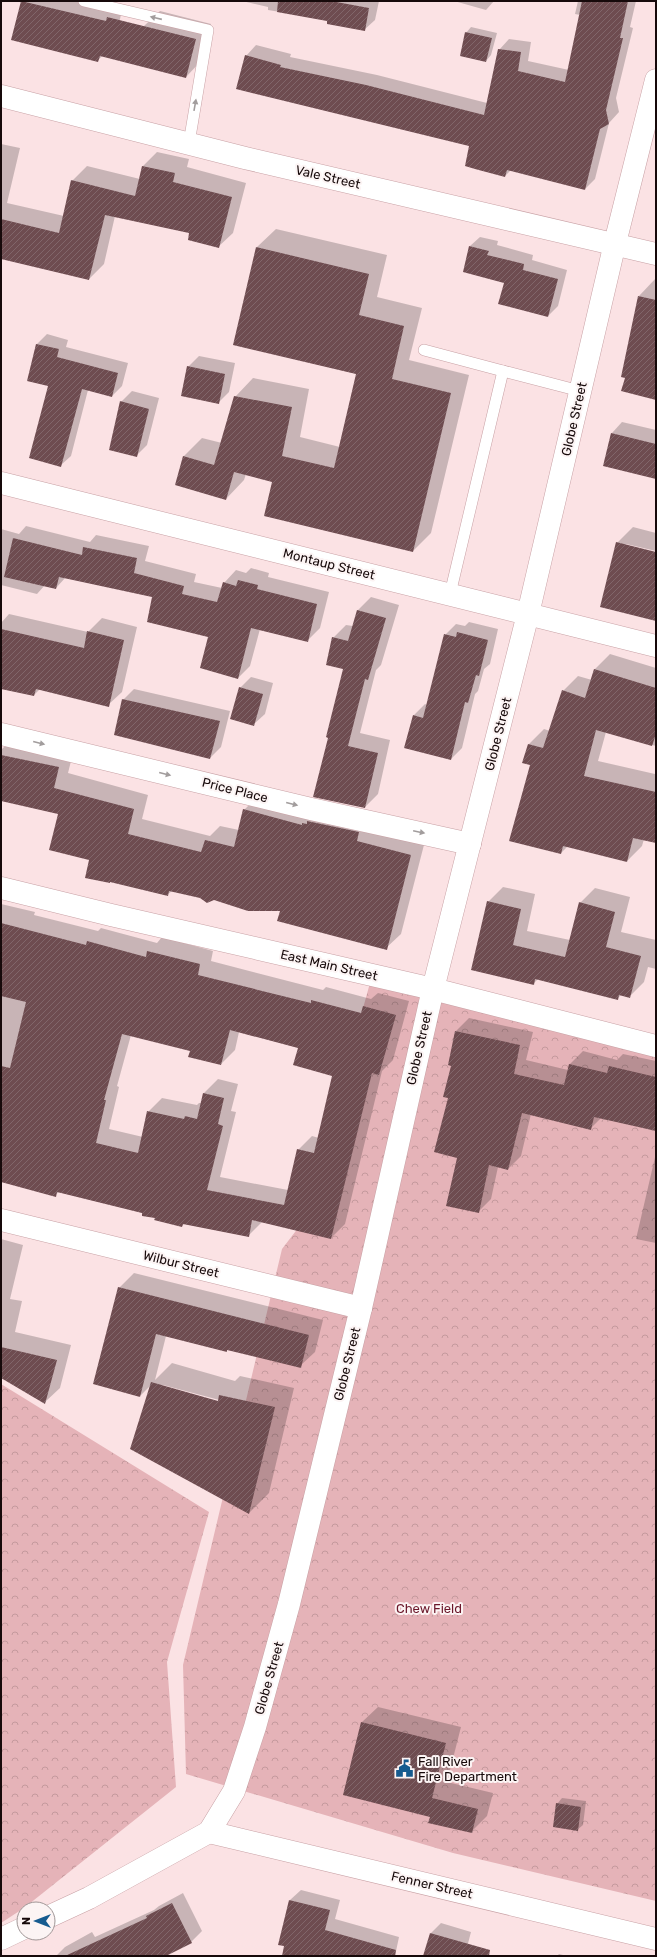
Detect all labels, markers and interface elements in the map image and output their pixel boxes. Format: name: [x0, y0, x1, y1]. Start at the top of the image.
one-way arrow: [149, 15, 161, 21]
one-way arrow: [192, 99, 198, 111]
street label: Vale Street: [294, 162, 362, 192]
street label: Globe Street: [558, 381, 590, 457]
street label: Montaup Street: [281, 545, 377, 583]
street label: Globe Street: [482, 696, 514, 772]
one-way arrow: [33, 740, 45, 746]
one-way arrow: [159, 771, 171, 777]
street label: Price Place: [201, 775, 269, 805]
one-way arrow: [286, 801, 298, 807]
one-way arrow: [412, 830, 425, 836]
street label: East Main Street: [279, 947, 379, 983]
street label: Globe Street: [403, 1010, 435, 1086]
street label: Wilbur Street: [141, 1247, 221, 1281]
street label: Globe Street: [331, 1326, 363, 1402]
park label: Chew Field: [396, 1601, 462, 1616]
street label: Globe Street: [251, 1640, 287, 1716]
place label: Fall River Fire Department: [418, 1754, 517, 1784]
public building icon: Fall River Fire Department: [395, 1758, 415, 1778]
street label: Fenner Street: [390, 1868, 474, 1902]
north arrow: [16, 1901, 56, 1941]
text: N: [20, 1917, 33, 1925]

